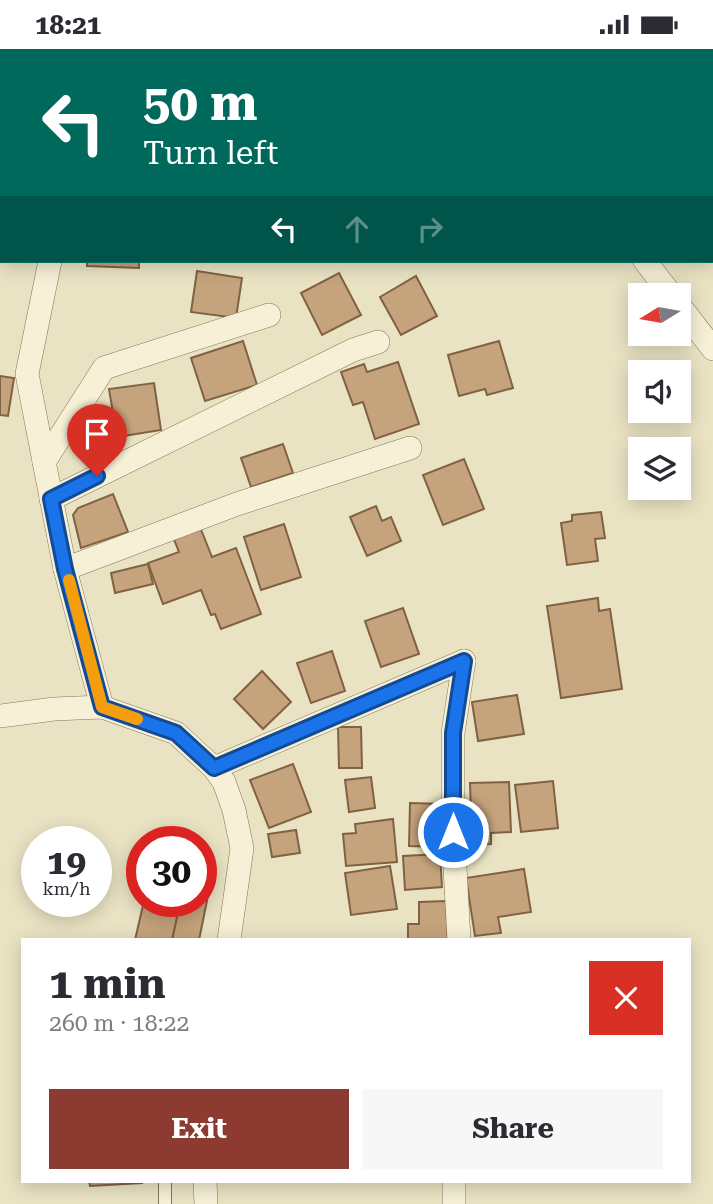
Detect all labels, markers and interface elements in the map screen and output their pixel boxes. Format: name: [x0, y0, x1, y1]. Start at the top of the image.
text: 18:21: [35, 10, 101, 40]
text: 50 m: [143, 75, 258, 132]
icon: left: [28, 77, 119, 168]
text: Turn left: [143, 134, 278, 172]
icon: left: [265, 210, 303, 248]
icon: ahead: [338, 210, 376, 248]
icon: right: [411, 210, 449, 248]
north arrow: [628, 283, 691, 347]
map controls: [628, 283, 691, 500]
button: sound: [628, 360, 691, 423]
pin: [67, 404, 127, 476]
icon: arrive: [78, 415, 116, 453]
button: layers: [628, 437, 691, 500]
position arrow: [416, 795, 490, 869]
speed limit sign: 30: [126, 826, 217, 917]
text: 19: [47, 842, 86, 883]
text: km/h: [42, 878, 91, 899]
text: 1 min: [49, 959, 166, 1008]
button: close: [589, 961, 663, 1035]
text: 260 m · 18:22: [49, 1010, 189, 1037]
button: Exit: [49, 1089, 349, 1169]
button: Share: [363, 1089, 663, 1169]

